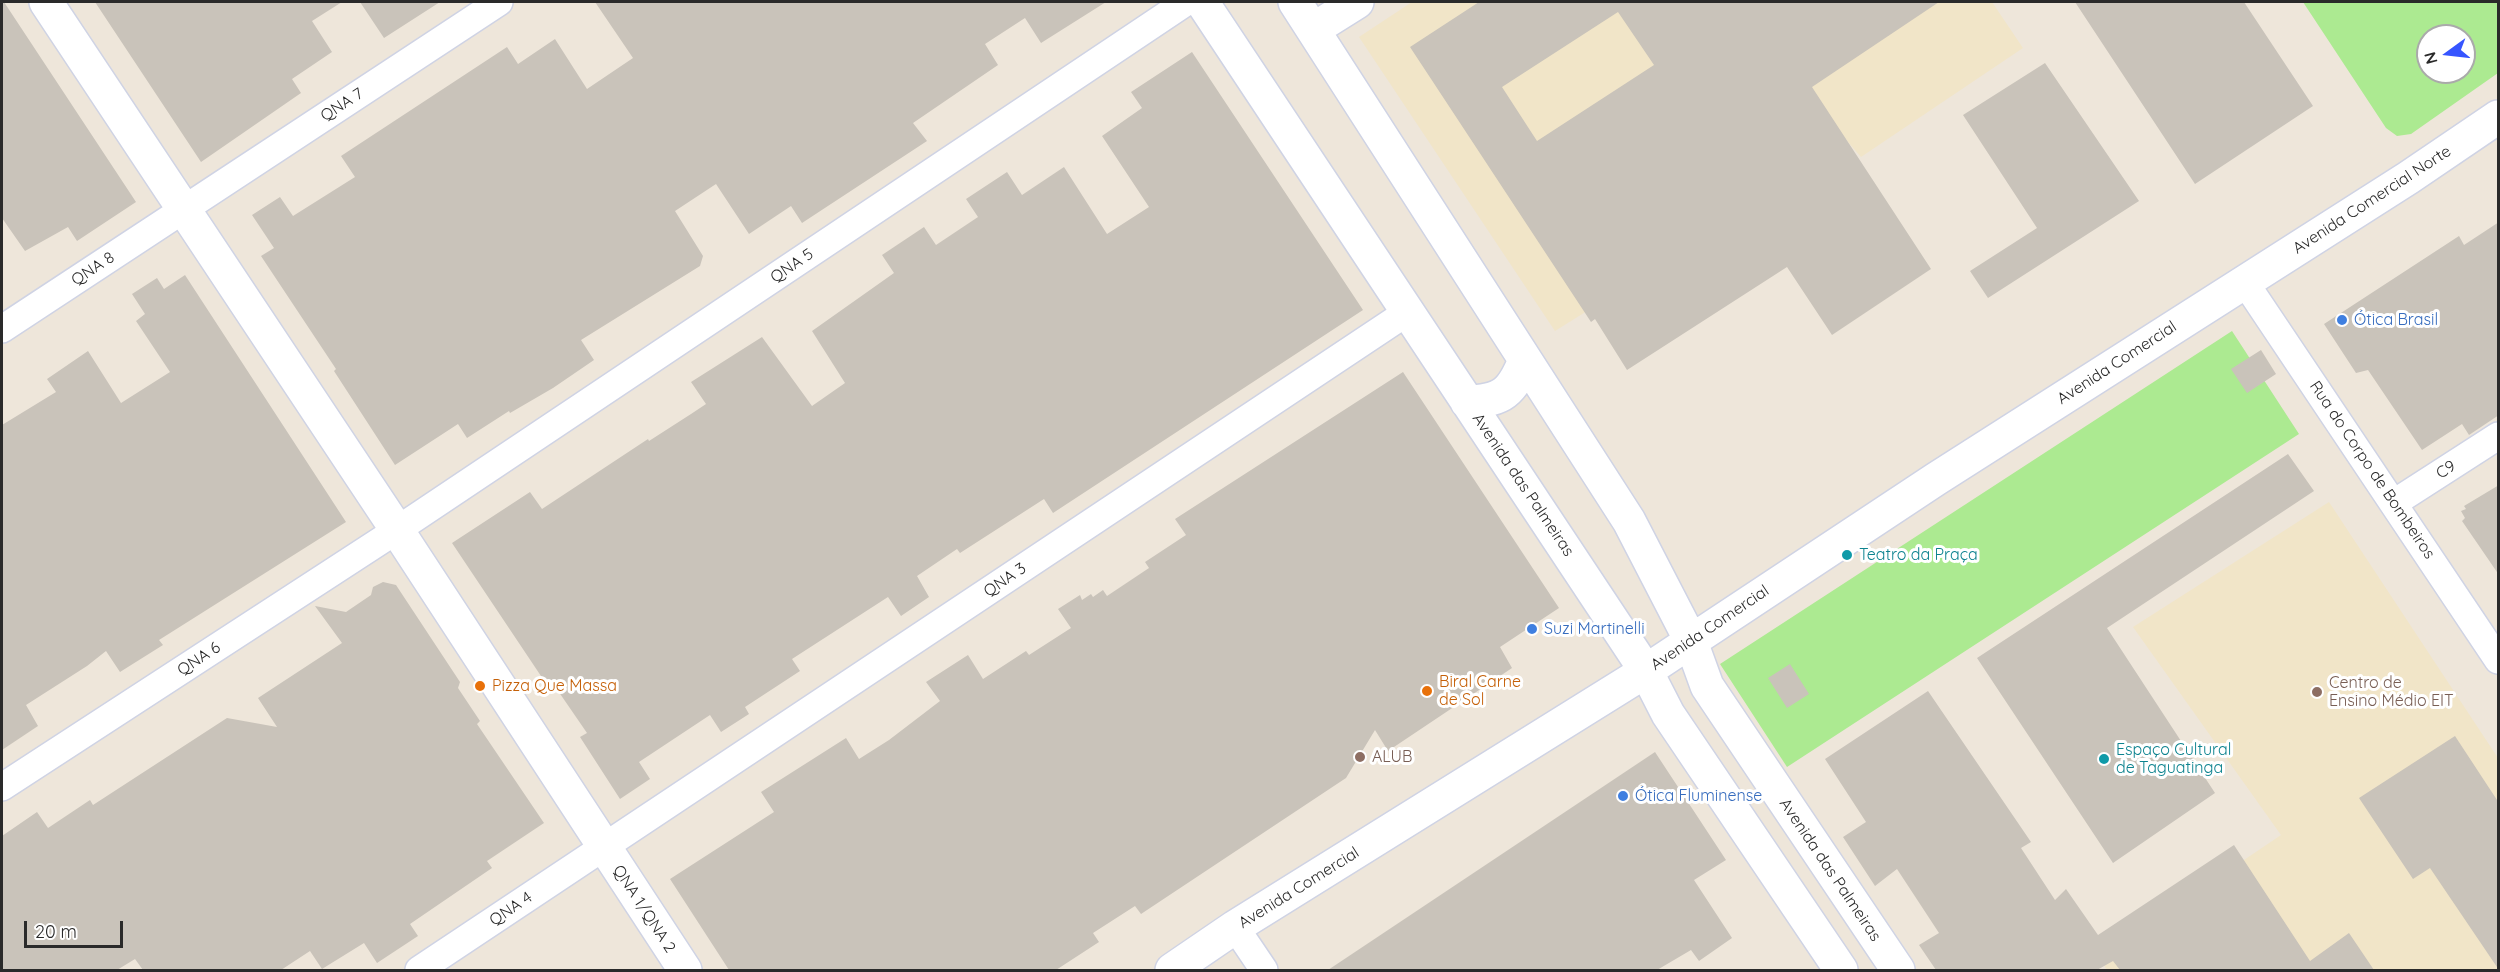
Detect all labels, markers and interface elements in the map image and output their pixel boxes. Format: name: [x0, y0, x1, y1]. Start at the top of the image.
north arrow: [2416, 24, 2476, 84]
text: N: [2419, 50, 2442, 66]
street label: QNA 7: [317, 84, 367, 126]
street label: Avenida Comercial Norte: [2289, 142, 2455, 258]
street label: QNA 5: [767, 245, 817, 287]
street label: QNA 8: [68, 248, 118, 290]
place label: Ótica Brasil: [2354, 310, 2438, 330]
marker: Ótica Brasil: [2335, 313, 2349, 327]
street label: Avenida Comercial: [2054, 317, 2180, 409]
street label: Rua do Corpo de Bombeiros: [2305, 377, 2439, 563]
street label: Avenida das Palmeiras: [1468, 410, 1578, 560]
street label: C9: [2433, 457, 2459, 483]
place label: Teatro da Praça: [1859, 545, 1978, 565]
marker: Teatro da Praça: [1840, 548, 1854, 562]
street label: QNA 3: [980, 559, 1030, 601]
street label: Avenida Comercial: [1647, 581, 1773, 675]
place label: Suzi Martinelli: [1544, 619, 1645, 639]
marker: Suzi Martinelli: [1525, 622, 1539, 636]
street label: QNA 6: [174, 638, 224, 680]
place label: Biral Carne de Sol: [1439, 672, 1521, 710]
place label: Centro de Ensino Médio EIT: [2329, 673, 2454, 711]
place label: Pizza Que Massa: [492, 676, 617, 696]
marker: Pizza Que Massa: [473, 679, 487, 693]
marker: Biral Carne de Sol: [1420, 684, 1434, 698]
marker: Centro de Ensino Médio EIT: [2310, 685, 2324, 699]
place label: Espaço Cultural de Taguatinga: [2116, 740, 2231, 778]
place label: ALUB: [1372, 747, 1412, 767]
marker: ALUB: [1353, 750, 1367, 764]
marker: Espaço Cultural de Taguatinga: [2097, 752, 2111, 766]
place label: Ótica Fluminense: [1635, 786, 1762, 806]
marker: Ótica Fluminense: [1616, 789, 1630, 803]
street label: Avenida das Palmeiras: [1775, 795, 1885, 945]
street label: Avenida Comercial: [1235, 843, 1363, 933]
street label: QNA 1/QNA 2: [609, 862, 679, 956]
street label: QNA 4: [486, 888, 536, 930]
scale bar: [27, 909, 126, 947]
text: 20 m: [35, 920, 77, 943]

